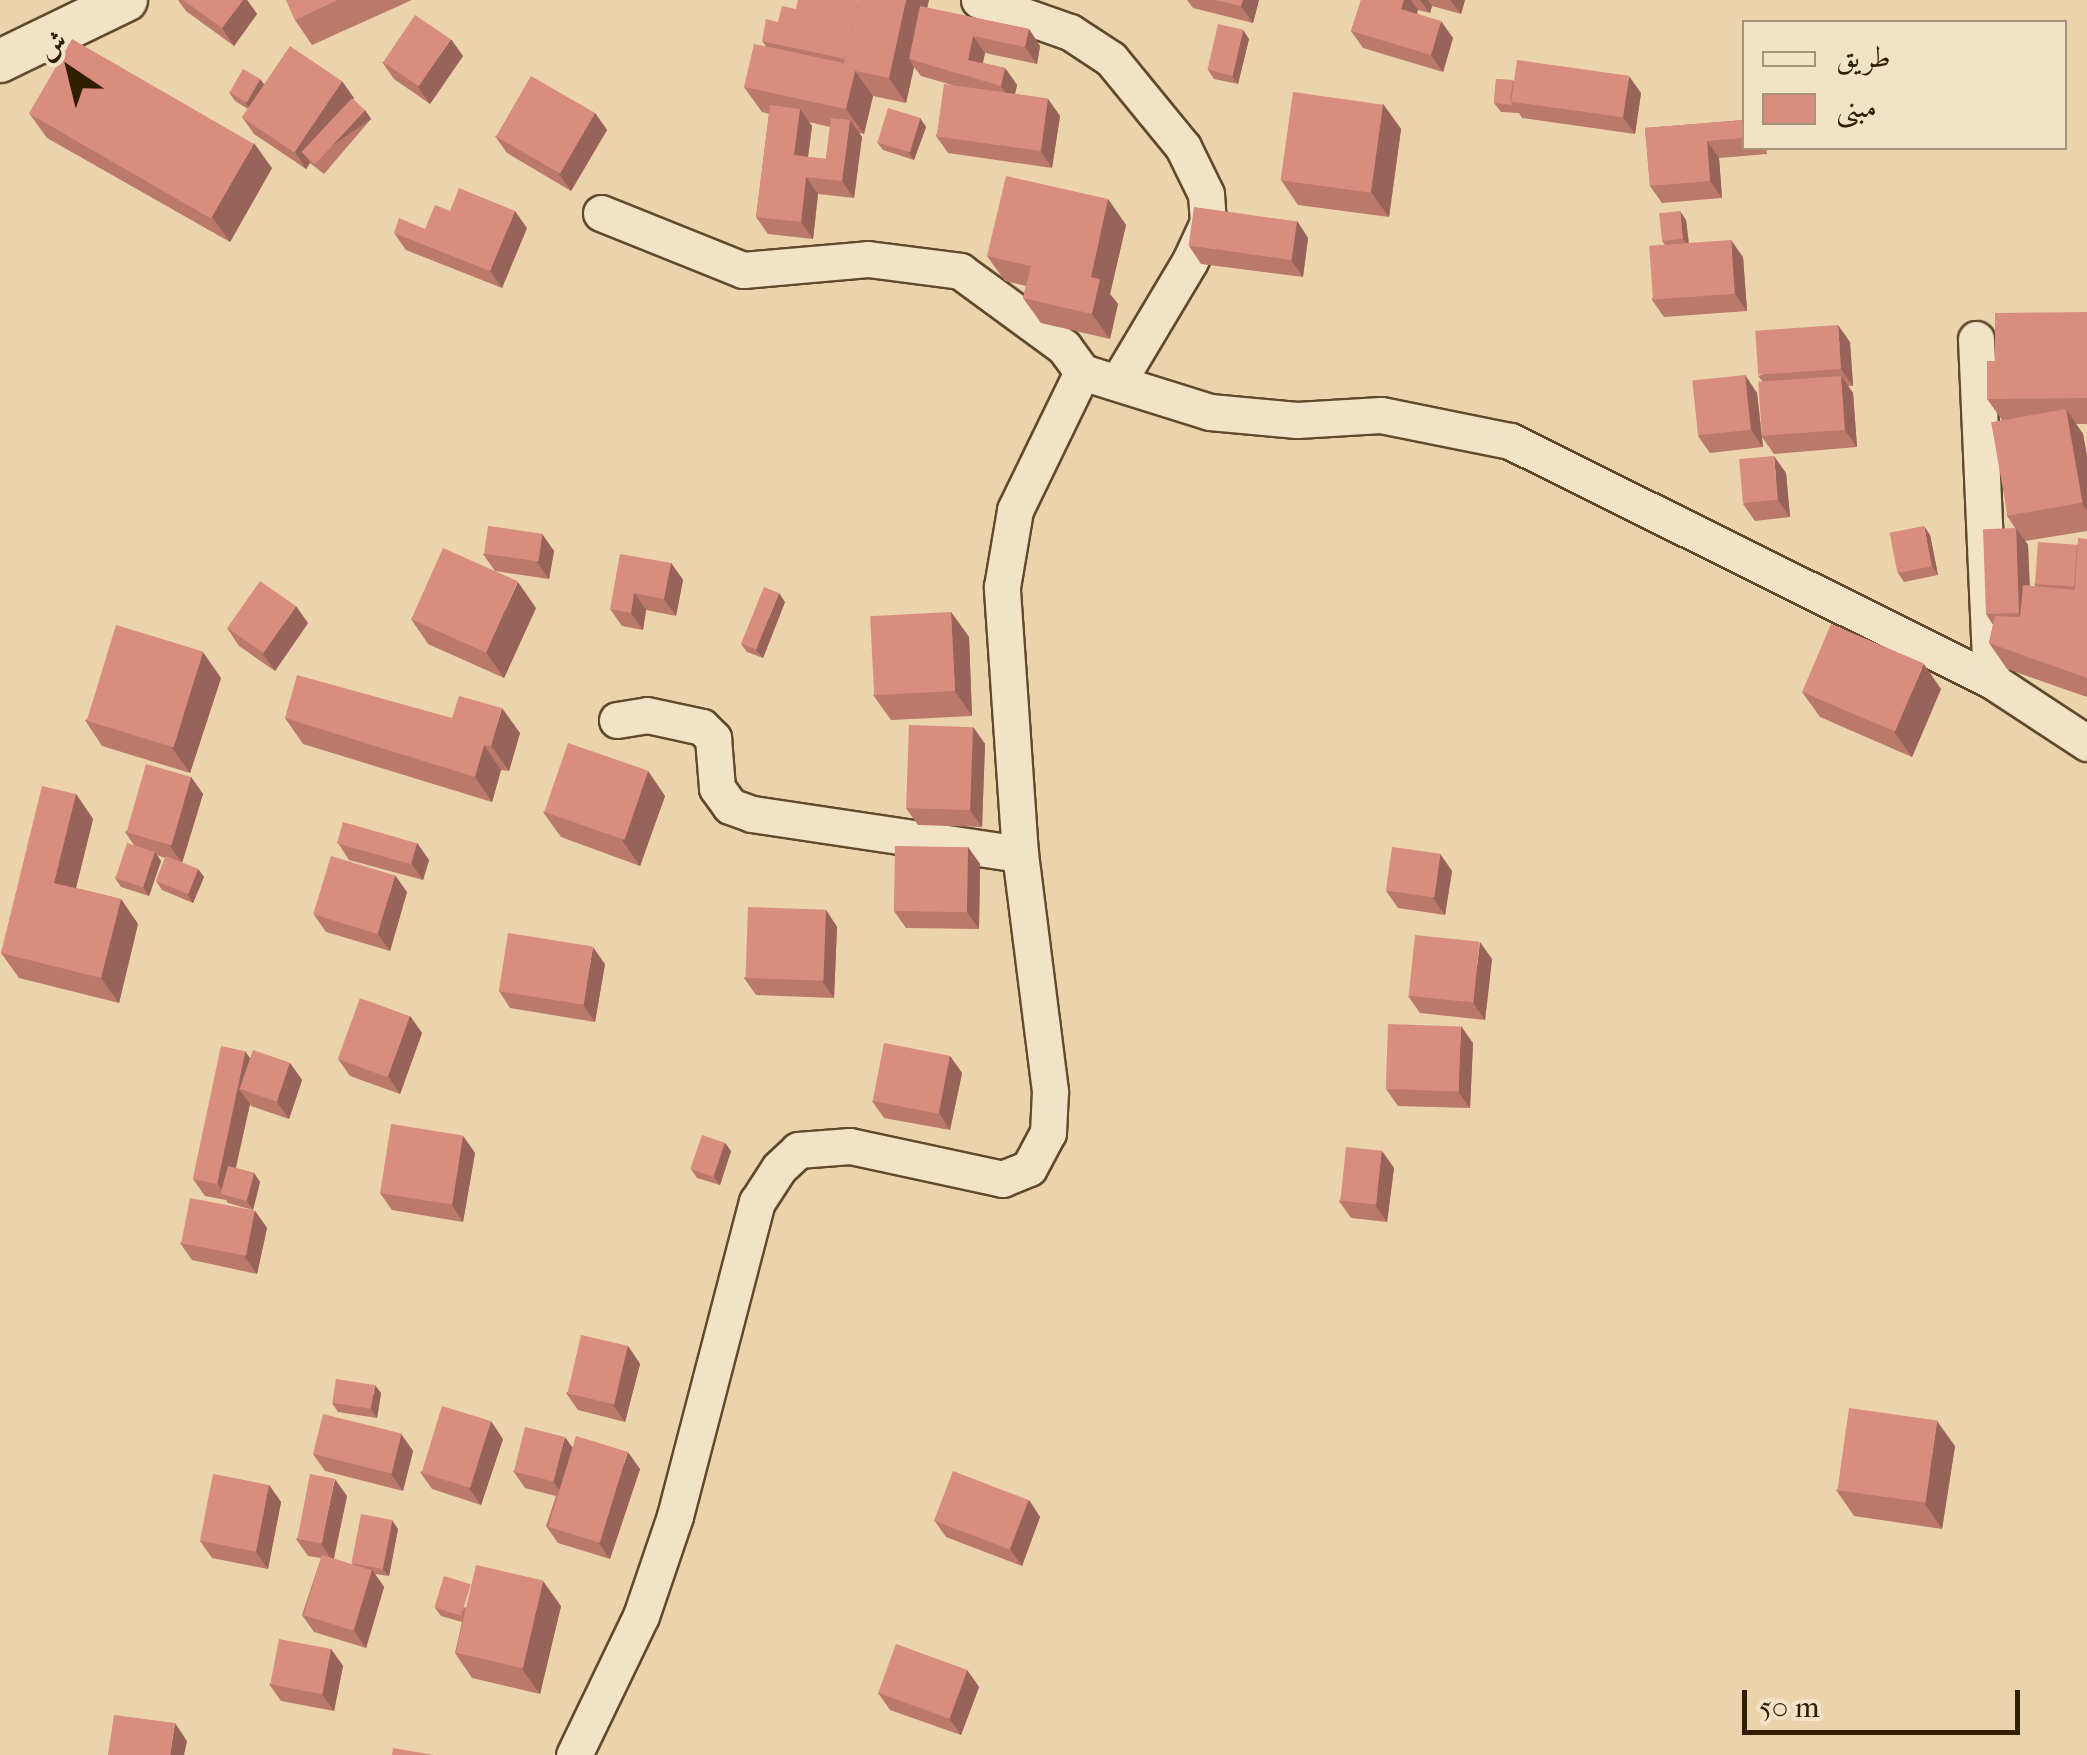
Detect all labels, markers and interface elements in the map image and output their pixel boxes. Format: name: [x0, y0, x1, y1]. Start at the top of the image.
north arrow: [20, 20, 120, 120]
legend: [1742, 20, 2067, 150]
text: ش: [32, 24, 73, 66]
text: طريق: [1836, 40, 1891, 75]
text: مبنى: [1836, 90, 1877, 125]
scale bar: [1747, 1670, 2024, 1732]
text: 50 m: [1759, 1690, 1820, 1725]

